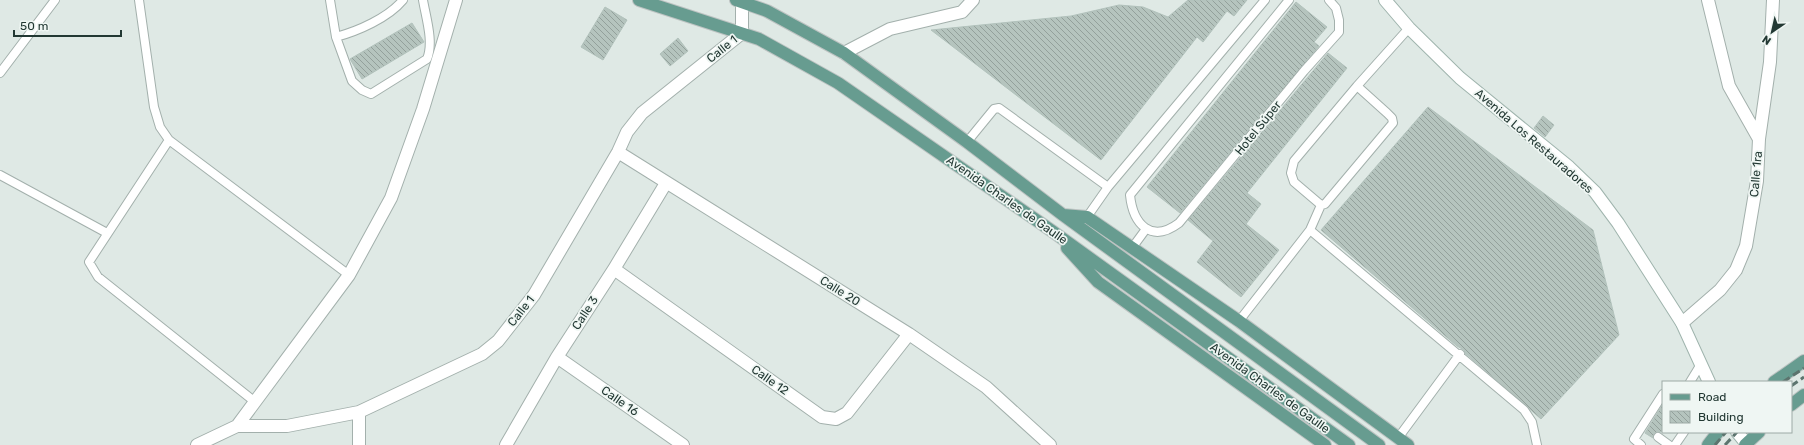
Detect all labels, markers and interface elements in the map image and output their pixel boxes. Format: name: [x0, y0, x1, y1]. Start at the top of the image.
scale bar: [14, 12, 121, 38]
north arrow: [1752, 12, 1792, 52]
text: 50 m: [20, 19, 48, 33]
street label: Calle 1: [704, 32, 740, 66]
text: N: [1760, 32, 1774, 47]
street label: Avenida Los Restauradores: [1472, 86, 1596, 196]
street label: Hotel Súper: [1232, 98, 1284, 158]
street label: Calle 1ra: [1747, 150, 1765, 198]
street label: Avenida Charles de Gaulle: [944, 153, 1070, 247]
street label: Calle 20: [817, 273, 863, 309]
street label: Calle 1: [505, 293, 537, 329]
street label: Calle 3: [569, 294, 601, 332]
street label: Avenida Charles de Gaulle: [1208, 340, 1333, 436]
street label: Calle 12: [749, 362, 791, 398]
legend: [1662, 381, 1792, 433]
street label: Calle 16: [599, 383, 641, 419]
text: Road: [1698, 390, 1726, 404]
text: Building: [1698, 410, 1744, 424]

